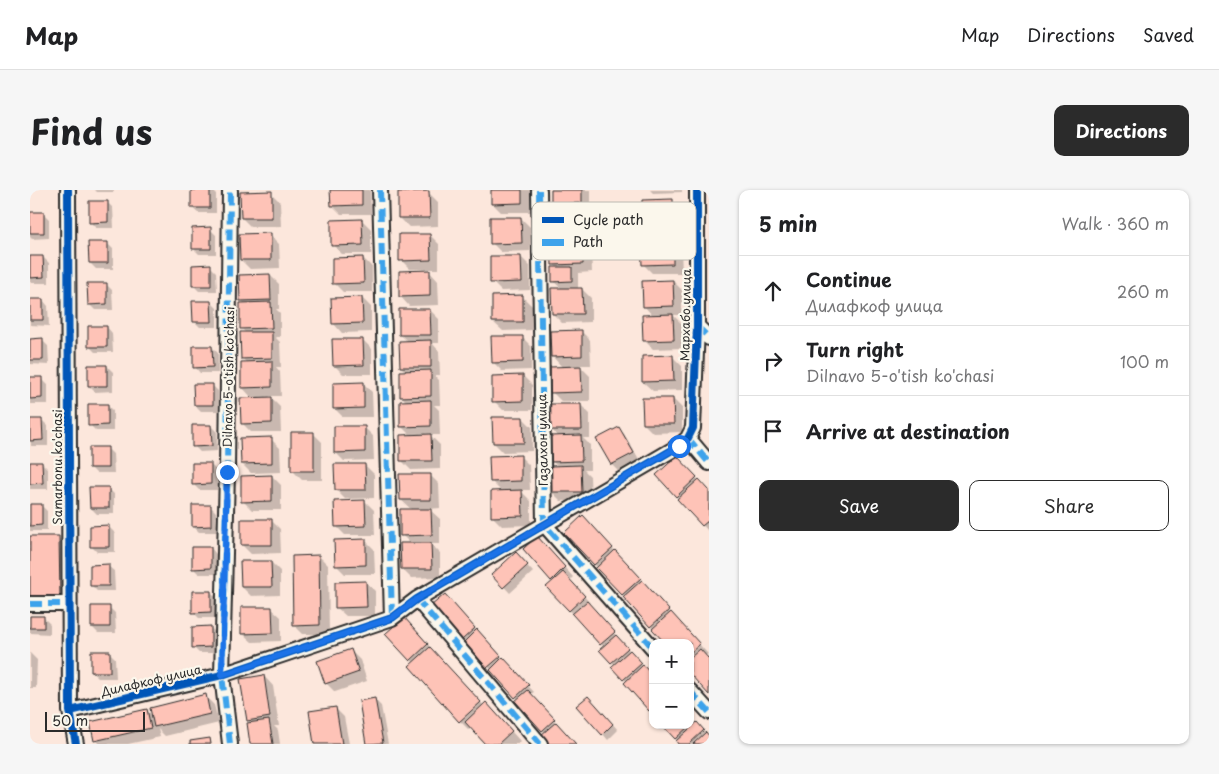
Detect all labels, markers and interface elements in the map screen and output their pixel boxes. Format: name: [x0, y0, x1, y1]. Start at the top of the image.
text: Map: [25, 17, 78, 53]
text: Map: [961, 21, 999, 48]
text: Directions: [1027, 21, 1115, 48]
text: Saved: [1143, 21, 1194, 48]
text: Find us: [30, 104, 152, 157]
button: Directions: [1054, 105, 1189, 156]
legend: [532, 202, 696, 260]
text: 5 min: [759, 207, 817, 239]
text: Cycle path: [573, 209, 644, 230]
text: Walk · 360 m: [1062, 211, 1169, 235]
text: Path: [573, 231, 603, 252]
text: Continue: [806, 265, 892, 293]
street label: Мархабо улица: [675, 268, 695, 361]
icon: ahead: [759, 277, 787, 305]
text: 260 m: [1117, 279, 1169, 303]
text: Дилафкоф улица: [806, 293, 943, 317]
street label: Dilnavo 5-o'tish ko'chasi: [218, 306, 238, 448]
text: Turn right: [806, 335, 904, 363]
icon: right: [759, 347, 787, 375]
text: 100 m: [1120, 349, 1169, 373]
text: Dilnavo 5-o'tish ko'chasi: [806, 363, 994, 387]
street label: Газалхон улица: [532, 393, 552, 486]
street label: Samarbonu ko'chasi: [48, 409, 66, 525]
icon: arrive: [759, 417, 787, 445]
text: Arrive at destination: [806, 417, 1010, 445]
route start: [668, 435, 691, 458]
route end: [216, 461, 239, 484]
button: Save: [759, 480, 959, 531]
button: Share: [969, 480, 1169, 531]
map controls: [649, 639, 694, 729]
button: +: [649, 639, 694, 684]
street label: Дилафкоф улица: [98, 660, 203, 701]
button: −: [649, 684, 694, 729]
scale bar: [45, 709, 145, 732]
text: 50 m: [52, 710, 88, 731]

